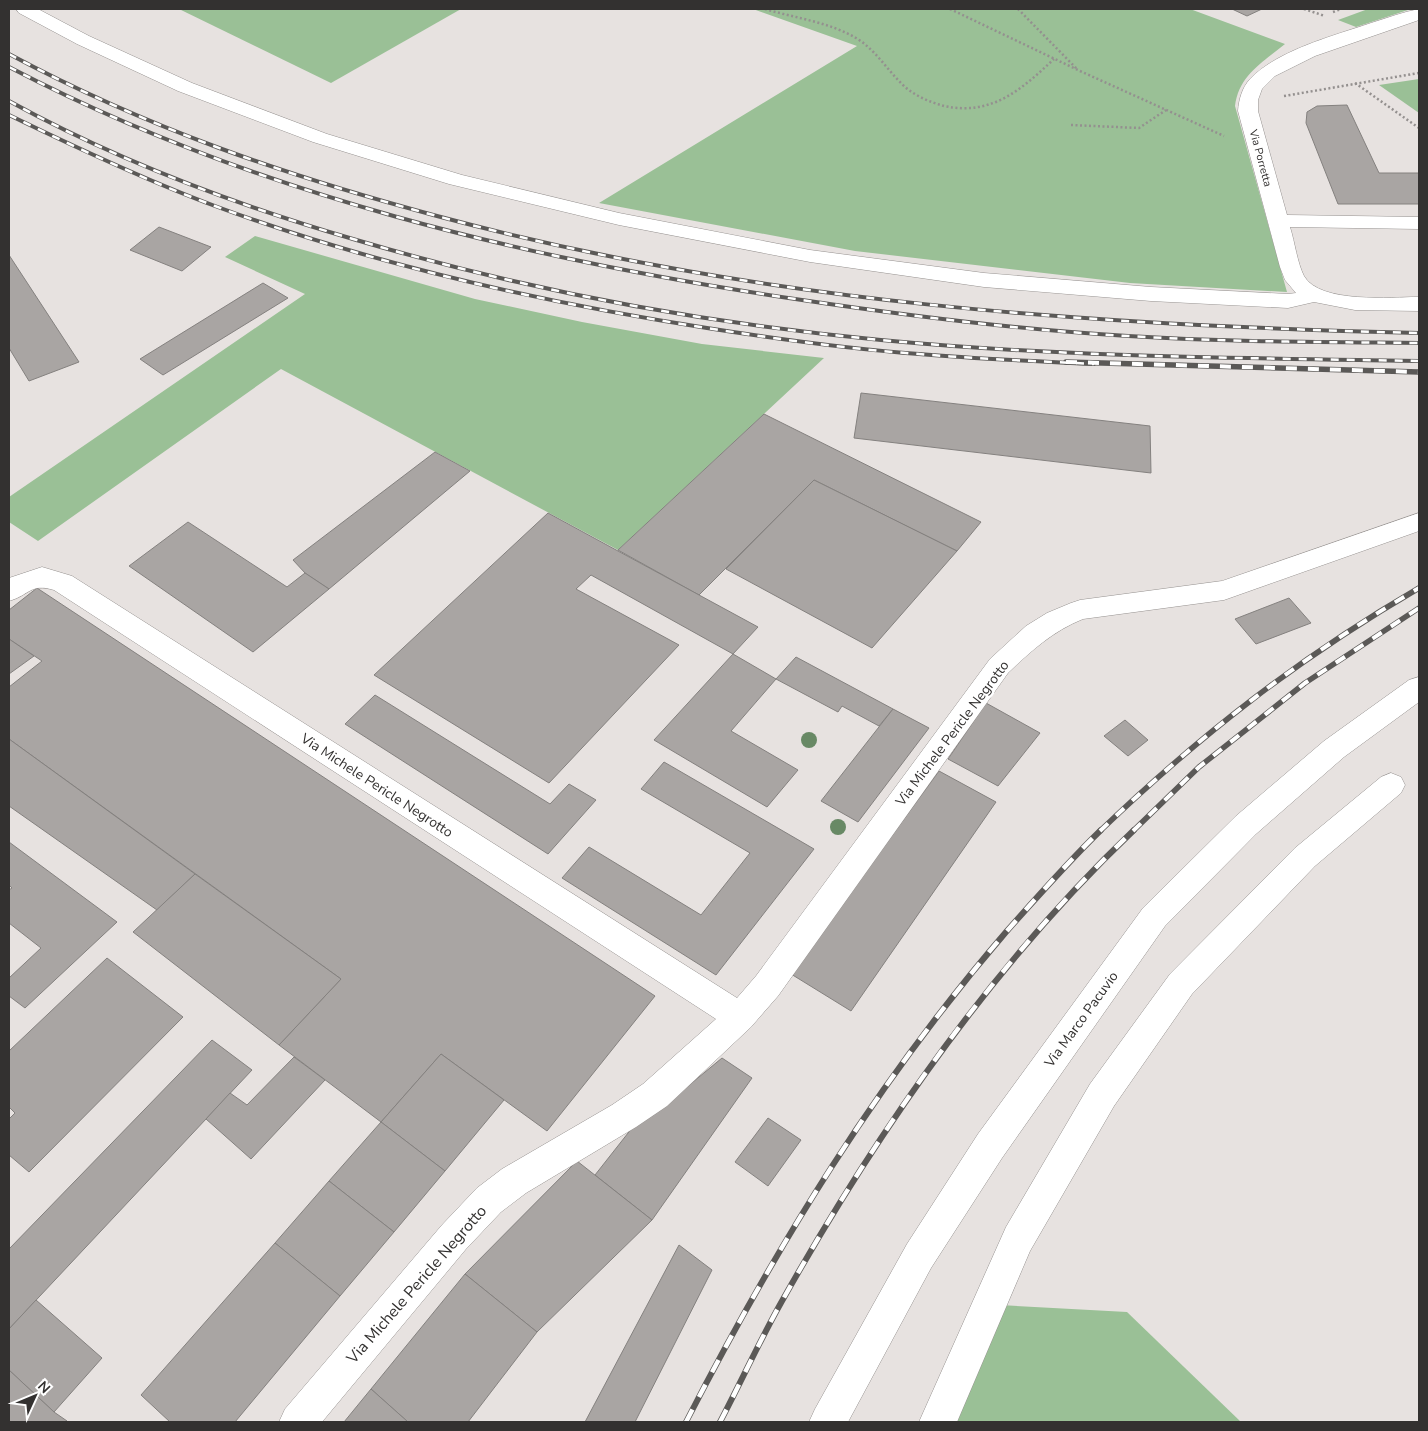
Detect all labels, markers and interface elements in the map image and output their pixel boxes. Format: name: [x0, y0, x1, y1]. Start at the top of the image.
street label: Via Porretta: [1245, 127, 1275, 189]
street label: Via Michele Pericle Negrotto: [891, 656, 1014, 811]
street label: Via Michele Pericle Negrotto: [296, 728, 457, 842]
street label: Via Marco Pacuvio: [1039, 967, 1123, 1072]
street label: Via Michele Pericle Negrotto: [341, 1201, 492, 1369]
north arrow: [10, 1371, 60, 1421]
text: N: [34, 1377, 54, 1398]

